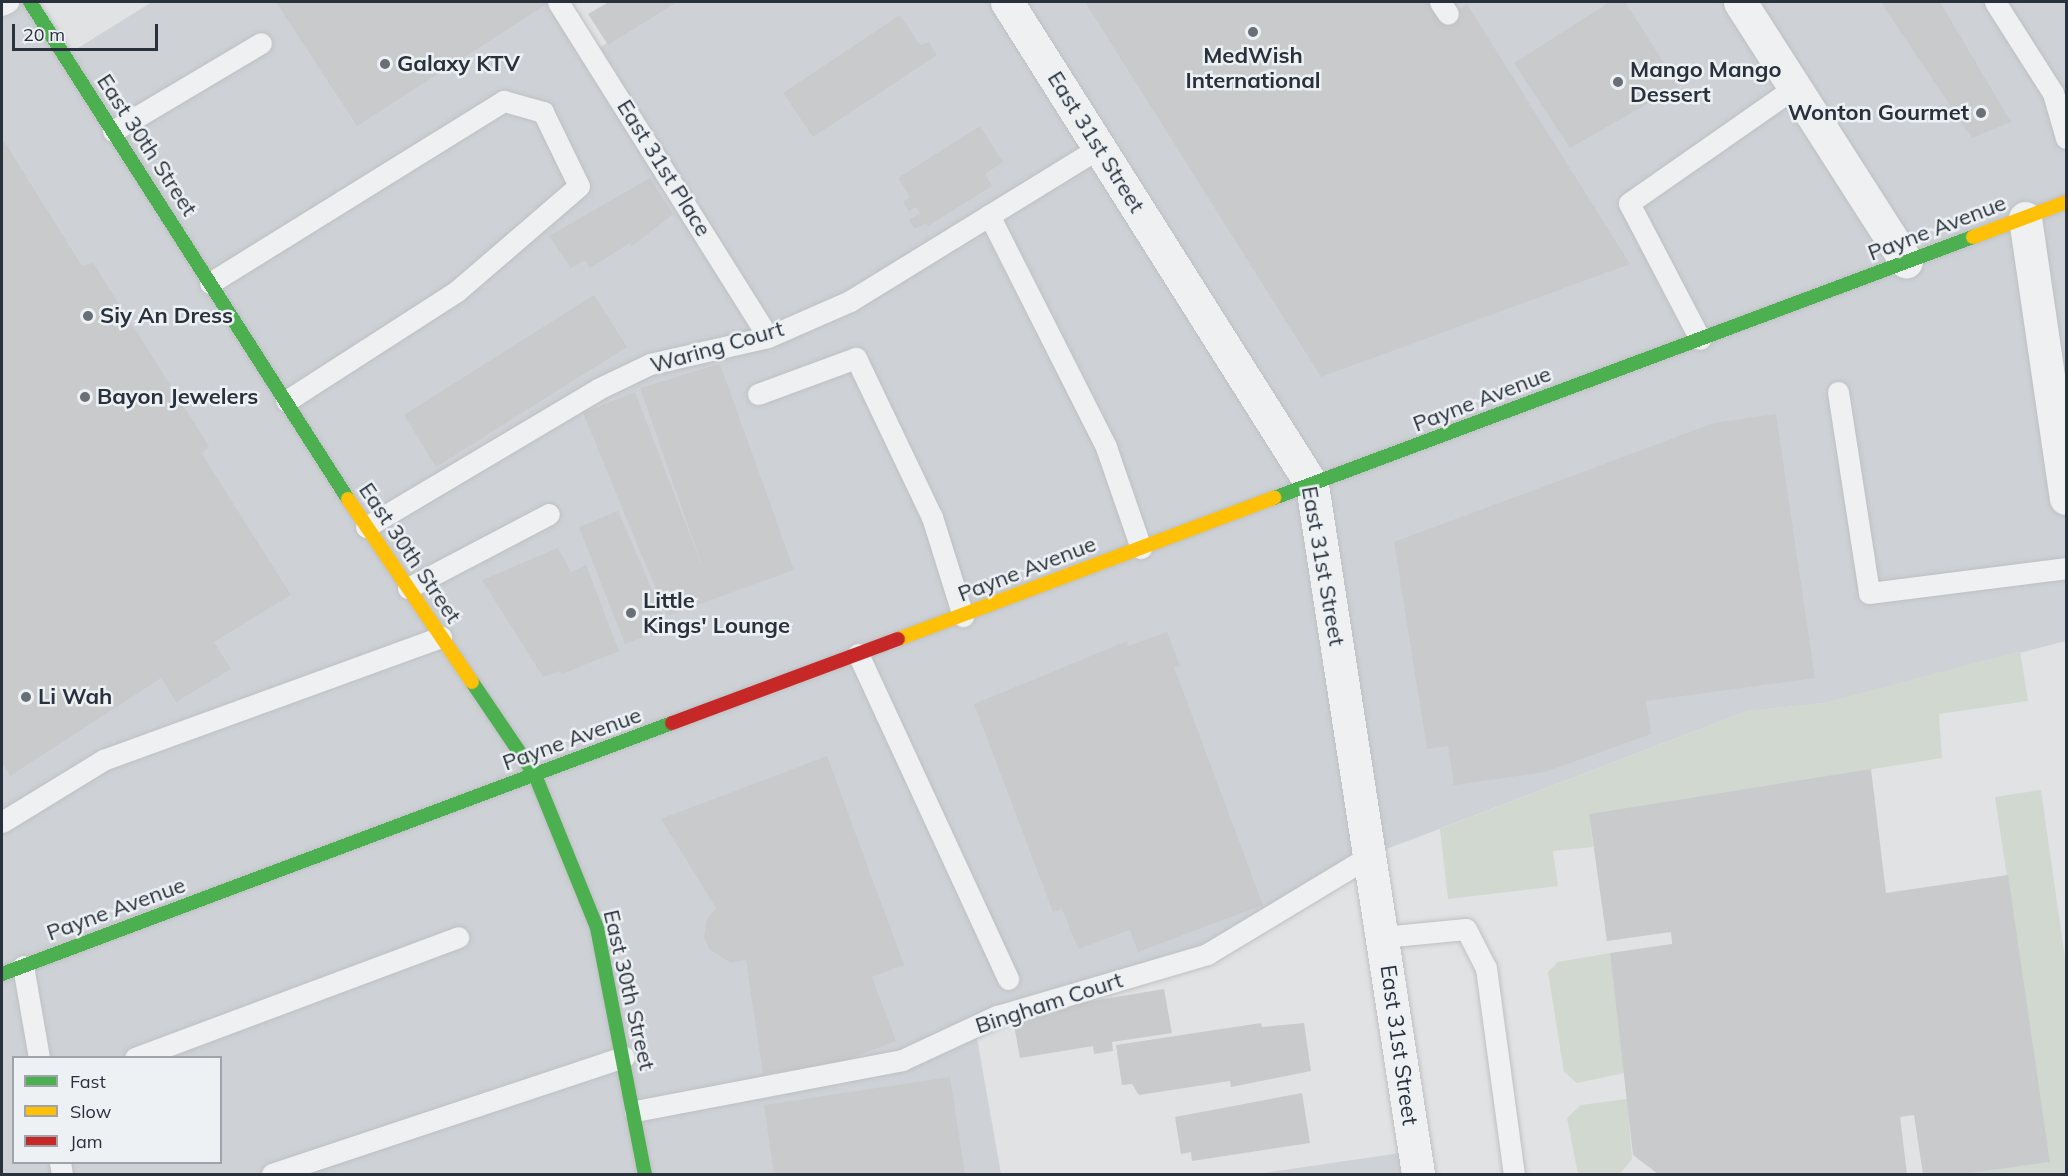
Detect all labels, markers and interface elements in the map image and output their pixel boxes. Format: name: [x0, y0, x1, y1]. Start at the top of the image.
scale bar: [15, 12, 160, 50]
text: 20 m: [23, 23, 65, 46]
marker: MedWish International: [1246, 25, 1260, 39]
place label: MedWish International: [1185, 42, 1321, 94]
place label: Galaxy KTV: [397, 51, 520, 77]
place label: Mango Mango Dessert: [1630, 56, 1782, 107]
marker: Galaxy KTV: [378, 57, 392, 71]
street label: East 31st Street: [1042, 66, 1150, 218]
street label: East 30th Street: [91, 69, 203, 221]
marker: Mango Mango Dessert: [1611, 75, 1625, 89]
street label: East 31st Place: [611, 95, 717, 241]
place label: Wonton Gourmet: [1788, 100, 1969, 126]
marker: Wonton Gourmet: [1974, 106, 1988, 120]
street label: Payne Avenue: [1864, 190, 2010, 266]
place label: Siy An Dress: [100, 303, 233, 329]
marker: Siy An Dress: [81, 309, 95, 323]
street label: Waring Court: [647, 315, 787, 379]
street label: Payne Avenue: [1409, 361, 1555, 437]
place label: Bayon Jewelers: [97, 384, 258, 410]
marker: Bayon Jewelers: [78, 390, 92, 404]
street label: East 30th Street: [353, 478, 467, 628]
street label: East 31st Street: [1296, 484, 1350, 648]
street label: Payne Avenue: [954, 531, 1100, 607]
place label: Little Kings' Lounge: [643, 587, 790, 638]
marker: Little Kings' Lounge: [624, 606, 638, 620]
place label: Li Wah: [38, 684, 112, 710]
marker: Li Wah: [19, 690, 33, 704]
street label: Payne Avenue: [499, 702, 645, 776]
street label: Payne Avenue: [43, 872, 189, 946]
street label: East 30th Street: [598, 907, 660, 1073]
street label: East 31st Street: [1375, 963, 1423, 1127]
street label: Bingham Court: [972, 967, 1126, 1039]
legend: [12, 1056, 222, 1164]
text: Fast: [70, 1070, 106, 1093]
text: Slow: [70, 1100, 111, 1123]
text: Jam: [70, 1130, 103, 1153]

